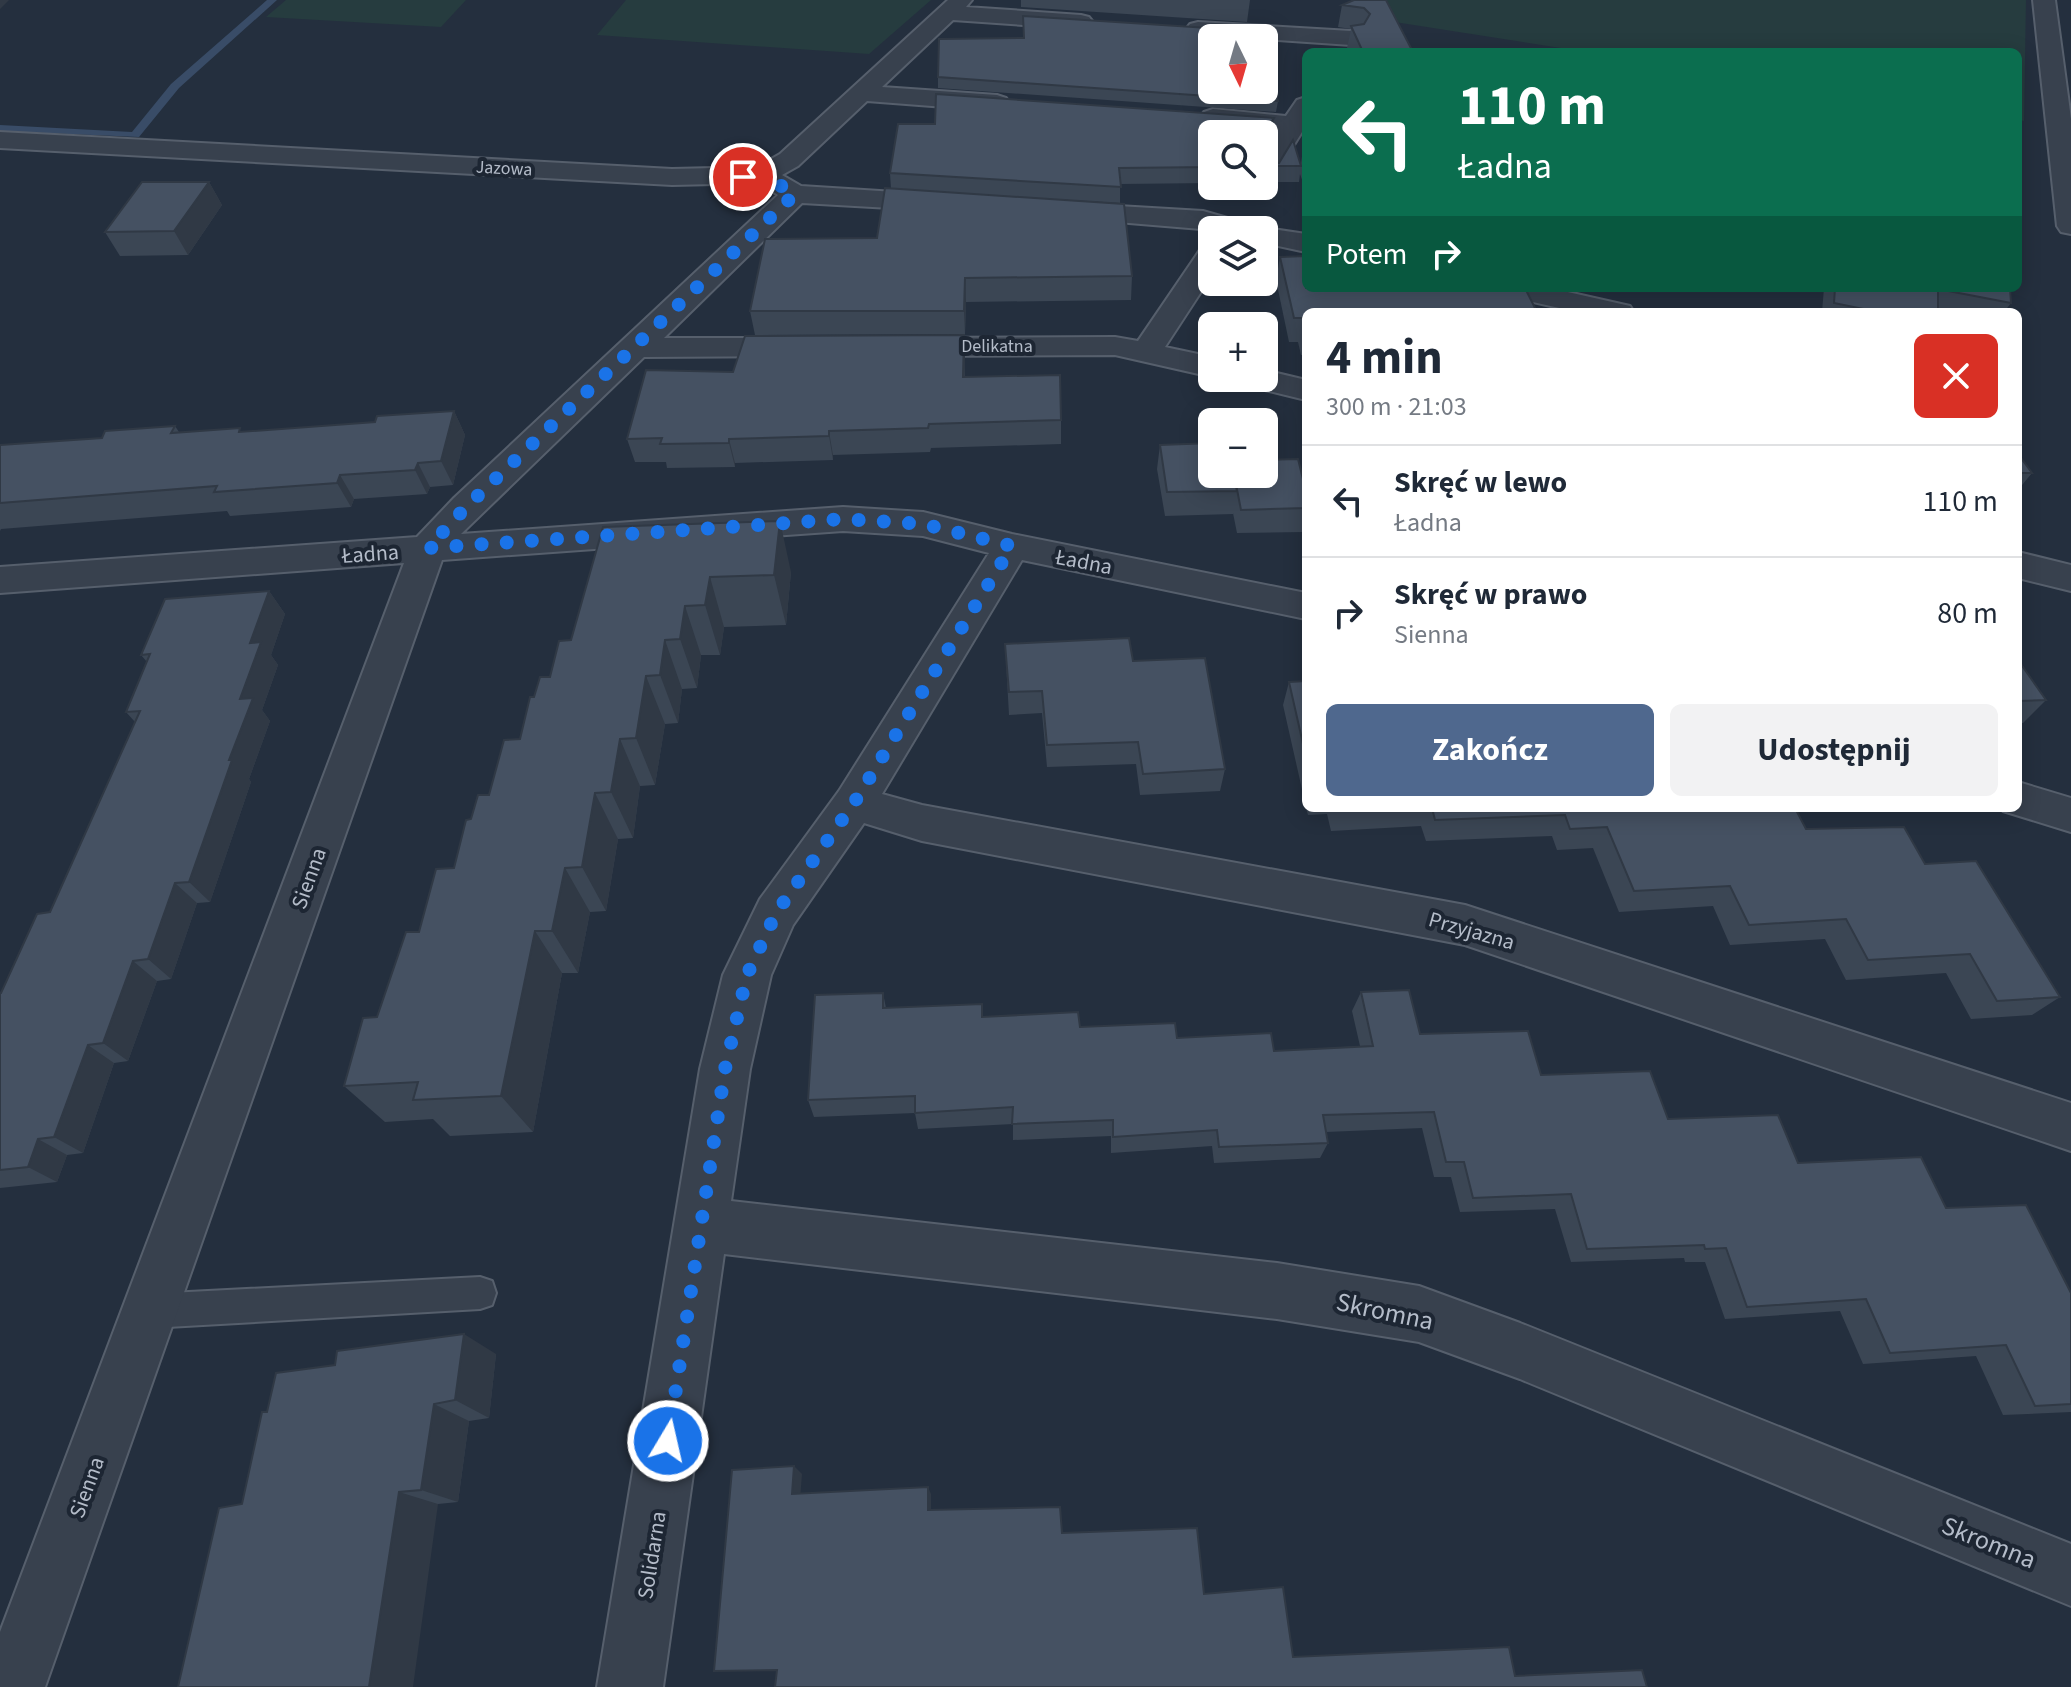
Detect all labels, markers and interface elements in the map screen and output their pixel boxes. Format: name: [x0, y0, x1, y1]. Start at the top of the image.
north arrow: [1198, 24, 1278, 104]
map controls: [1198, 24, 1278, 488]
text: 110 m: [1458, 67, 1606, 146]
icon: left: [1326, 80, 1430, 184]
button: search: [1198, 120, 1278, 200]
text: Ładna: [1458, 141, 1552, 192]
pin: [709, 143, 777, 211]
street label: Jazowa: [475, 155, 533, 182]
icon: arrive: [721, 155, 765, 199]
button: layers: [1198, 216, 1278, 296]
icon: right: [1424, 232, 1468, 276]
text: Potem: [1326, 233, 1408, 276]
button: +: [1198, 312, 1278, 392]
text: 4 min: [1326, 324, 1443, 392]
street label: Delikatna: [961, 334, 1033, 359]
button: close: [1914, 334, 1998, 418]
text: 300 m · 21:03: [1326, 388, 1467, 425]
button: −: [1198, 408, 1278, 488]
text: Skręć w lewo: [1394, 461, 1567, 504]
icon: left: [1326, 479, 1370, 523]
text: 110 m: [1922, 480, 1998, 523]
text: Ładna: [1394, 504, 1462, 541]
street label: Ładna: [339, 536, 400, 572]
street label: Ładna: [1052, 541, 1115, 583]
text: Skręć w prawo: [1394, 573, 1587, 616]
icon: right: [1326, 591, 1370, 635]
text: 80 m: [1937, 592, 1998, 635]
text: Sienna: [1394, 616, 1469, 653]
button: Zakończ: [1326, 704, 1654, 796]
button: Udostępnij: [1670, 704, 1998, 796]
street label: Sienna: [283, 843, 335, 914]
street label: Przyjazna: [1425, 903, 1519, 959]
street label: Skromna: [1333, 1283, 1437, 1340]
position arrow: [626, 1399, 710, 1483]
street label: Sienna: [61, 1452, 113, 1523]
street label: Skromna: [1936, 1507, 2041, 1578]
street label: Solidarna: [629, 1509, 675, 1601]

